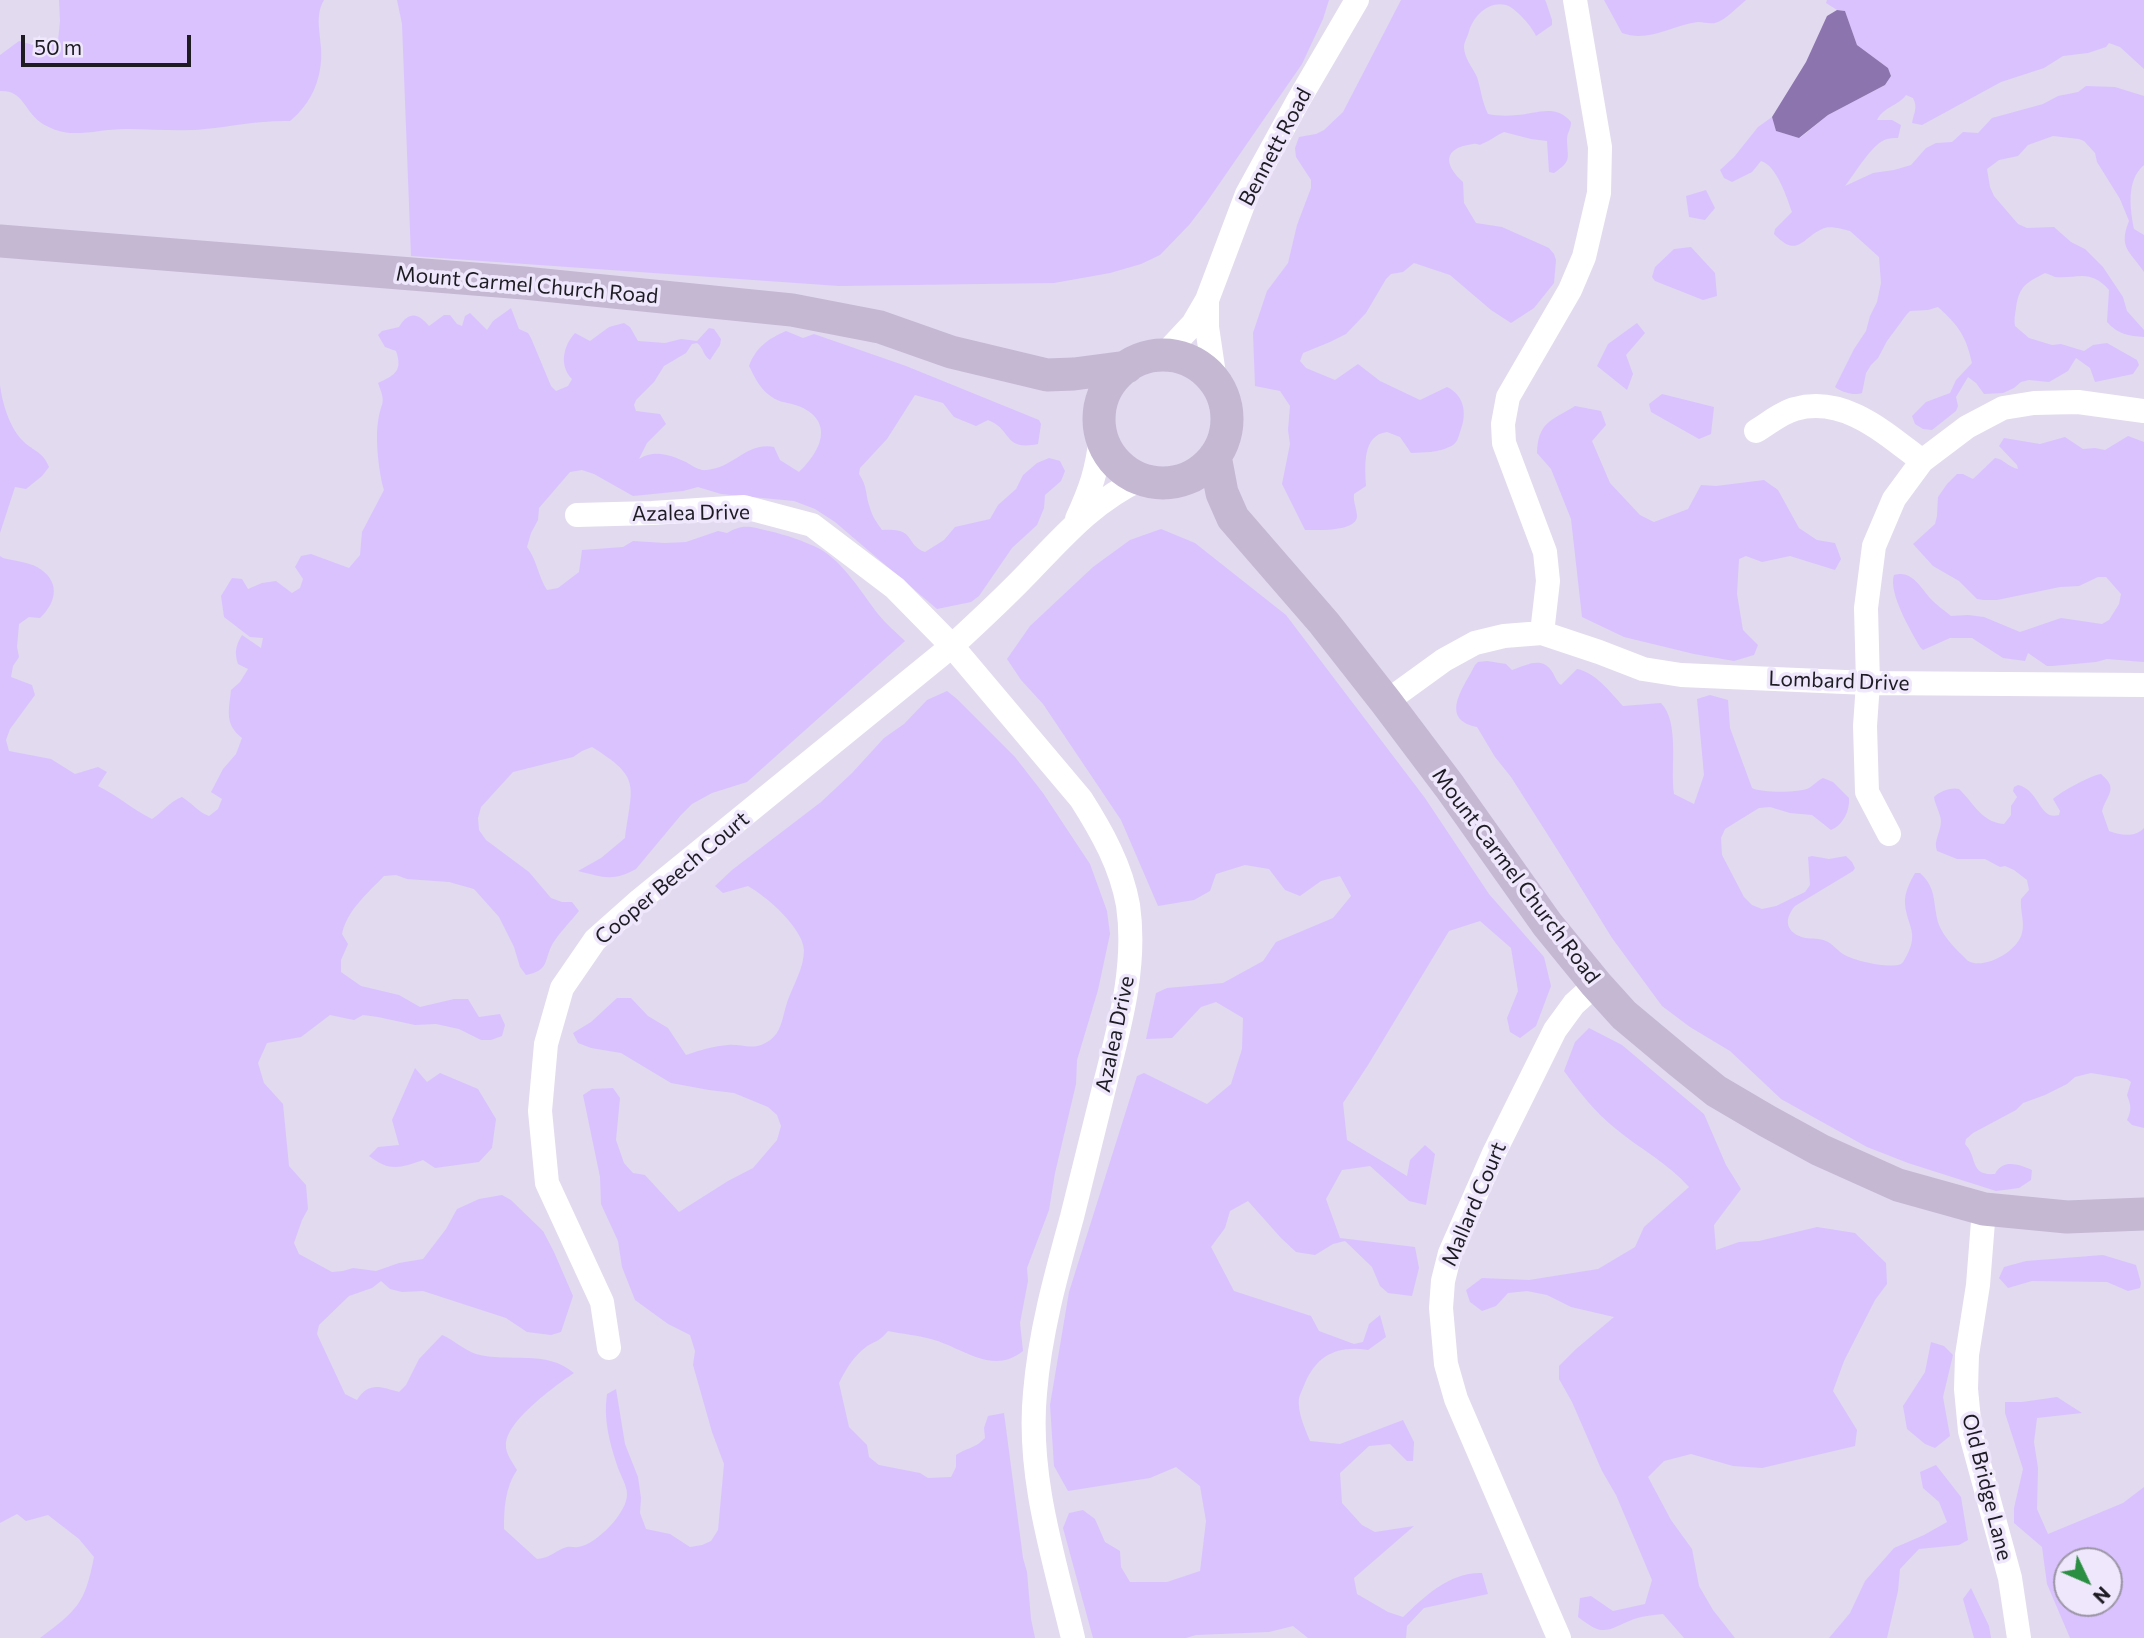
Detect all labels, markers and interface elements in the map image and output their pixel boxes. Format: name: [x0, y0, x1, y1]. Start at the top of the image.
scale bar: [24, 21, 194, 65]
text: 50 m: [34, 34, 82, 59]
street label: Bennett Road: [1233, 84, 1317, 210]
street label: Mount Carmel Church Road: [395, 261, 659, 309]
street label: Azalea Drive: [632, 499, 750, 527]
street label: Lombard Drive: [1768, 666, 1910, 696]
street label: Mount Carmel Church Road: [1427, 763, 1605, 989]
street label: Cooper Beech Court: [590, 806, 754, 950]
street label: Azalea Drive: [1090, 974, 1140, 1094]
street label: Mallard Court: [1437, 1138, 1511, 1270]
street label: Old Bridge Lane: [1957, 1411, 2017, 1563]
north arrow: [2053, 1547, 2123, 1617]
text: N: [2089, 1582, 2115, 1609]

